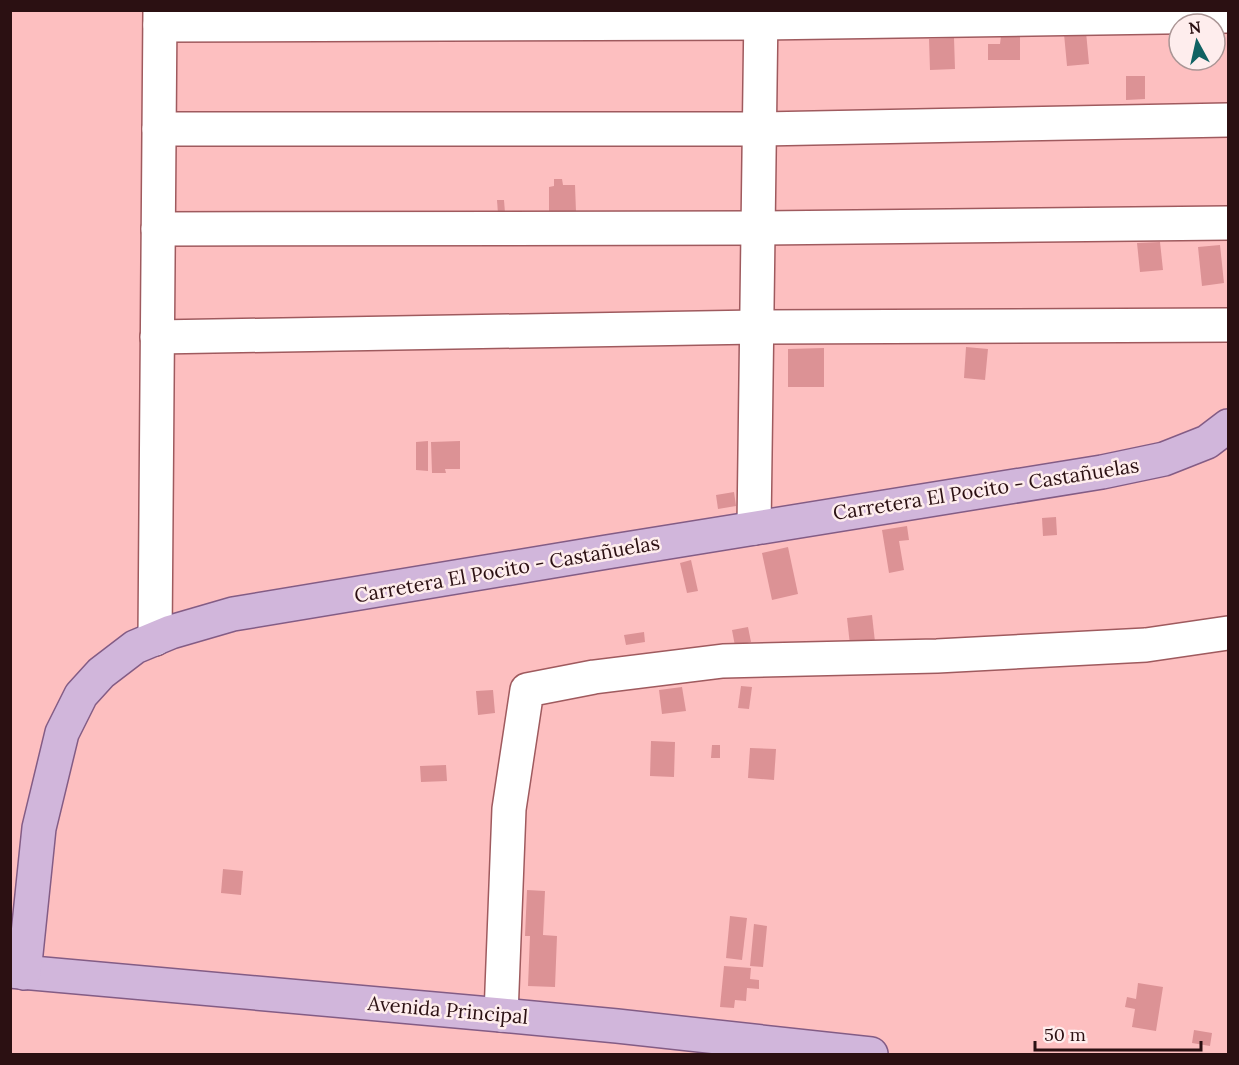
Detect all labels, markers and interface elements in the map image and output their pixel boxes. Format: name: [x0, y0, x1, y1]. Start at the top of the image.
north arrow: [1167, 12, 1227, 72]
text: N: [1187, 16, 1202, 38]
street label: Carretera El Pocito - Castañuelas: [831, 452, 1141, 525]
street label: Carretera El Pocito - Castañuelas: [352, 529, 661, 608]
street label: Avenida Principal: [366, 990, 529, 1029]
scale bar: [1035, 1014, 1202, 1052]
text: 50 m: [1044, 1023, 1086, 1046]

